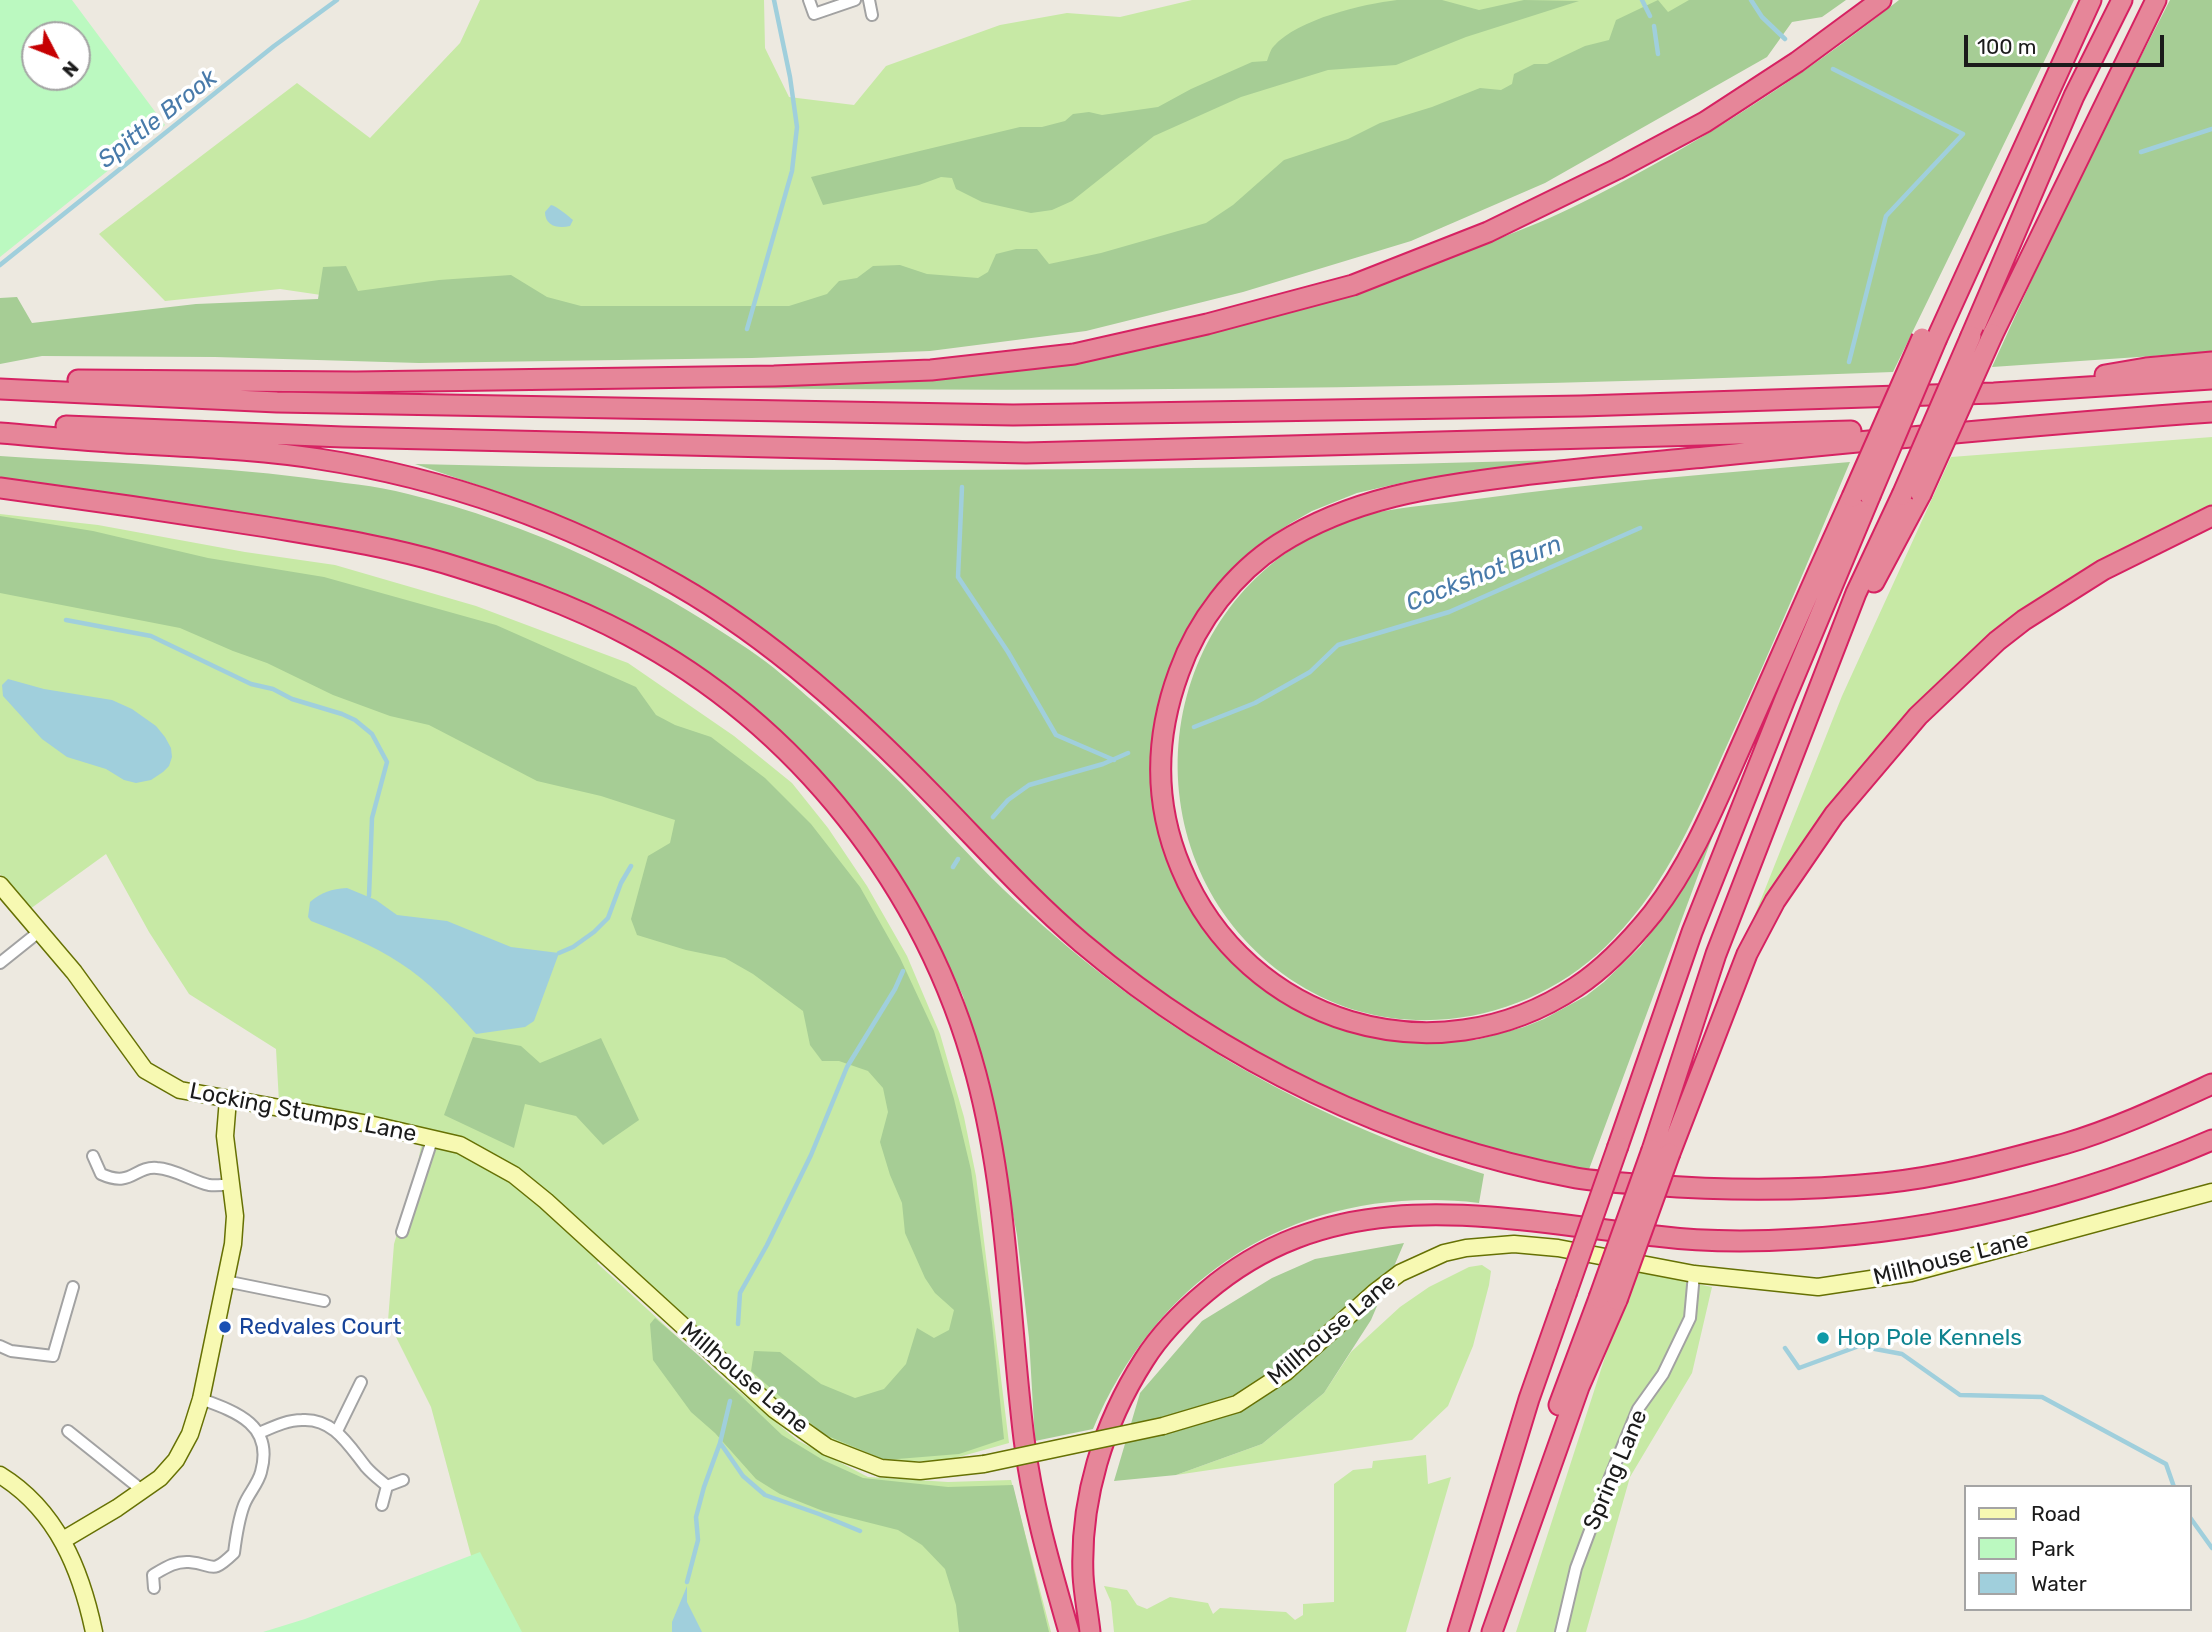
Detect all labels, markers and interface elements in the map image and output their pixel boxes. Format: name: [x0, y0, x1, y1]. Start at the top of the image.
north arrow: [21, 21, 91, 91]
scale bar: [1967, 21, 2166, 65]
text: 100 m: [1977, 34, 2036, 59]
text: N: [57, 56, 84, 82]
water label: Spittle Brook: [93, 63, 223, 175]
water label: Cockshot Burn: [1402, 530, 1566, 618]
street label: Locking Stumps Lane: [187, 1077, 419, 1149]
street label: Millhouse Lane: [1871, 1226, 2031, 1292]
street label: Millhouse Lane: [1262, 1268, 1402, 1392]
place label: Redvales Court: [239, 1313, 401, 1341]
street label: Millhouse Lane: [674, 1316, 814, 1440]
marker: Redvales Court: [217, 1319, 233, 1335]
place label: Hop Pole Kennels: [1837, 1324, 2022, 1352]
marker: Hop Pole Kennels: [1815, 1330, 1831, 1346]
street label: Spring Lane: [1578, 1406, 1654, 1534]
legend: [1964, 1485, 2191, 1611]
text: Road: [2031, 1501, 2081, 1526]
text: Park: [2031, 1536, 2075, 1561]
text: Water: [2031, 1571, 2087, 1596]

